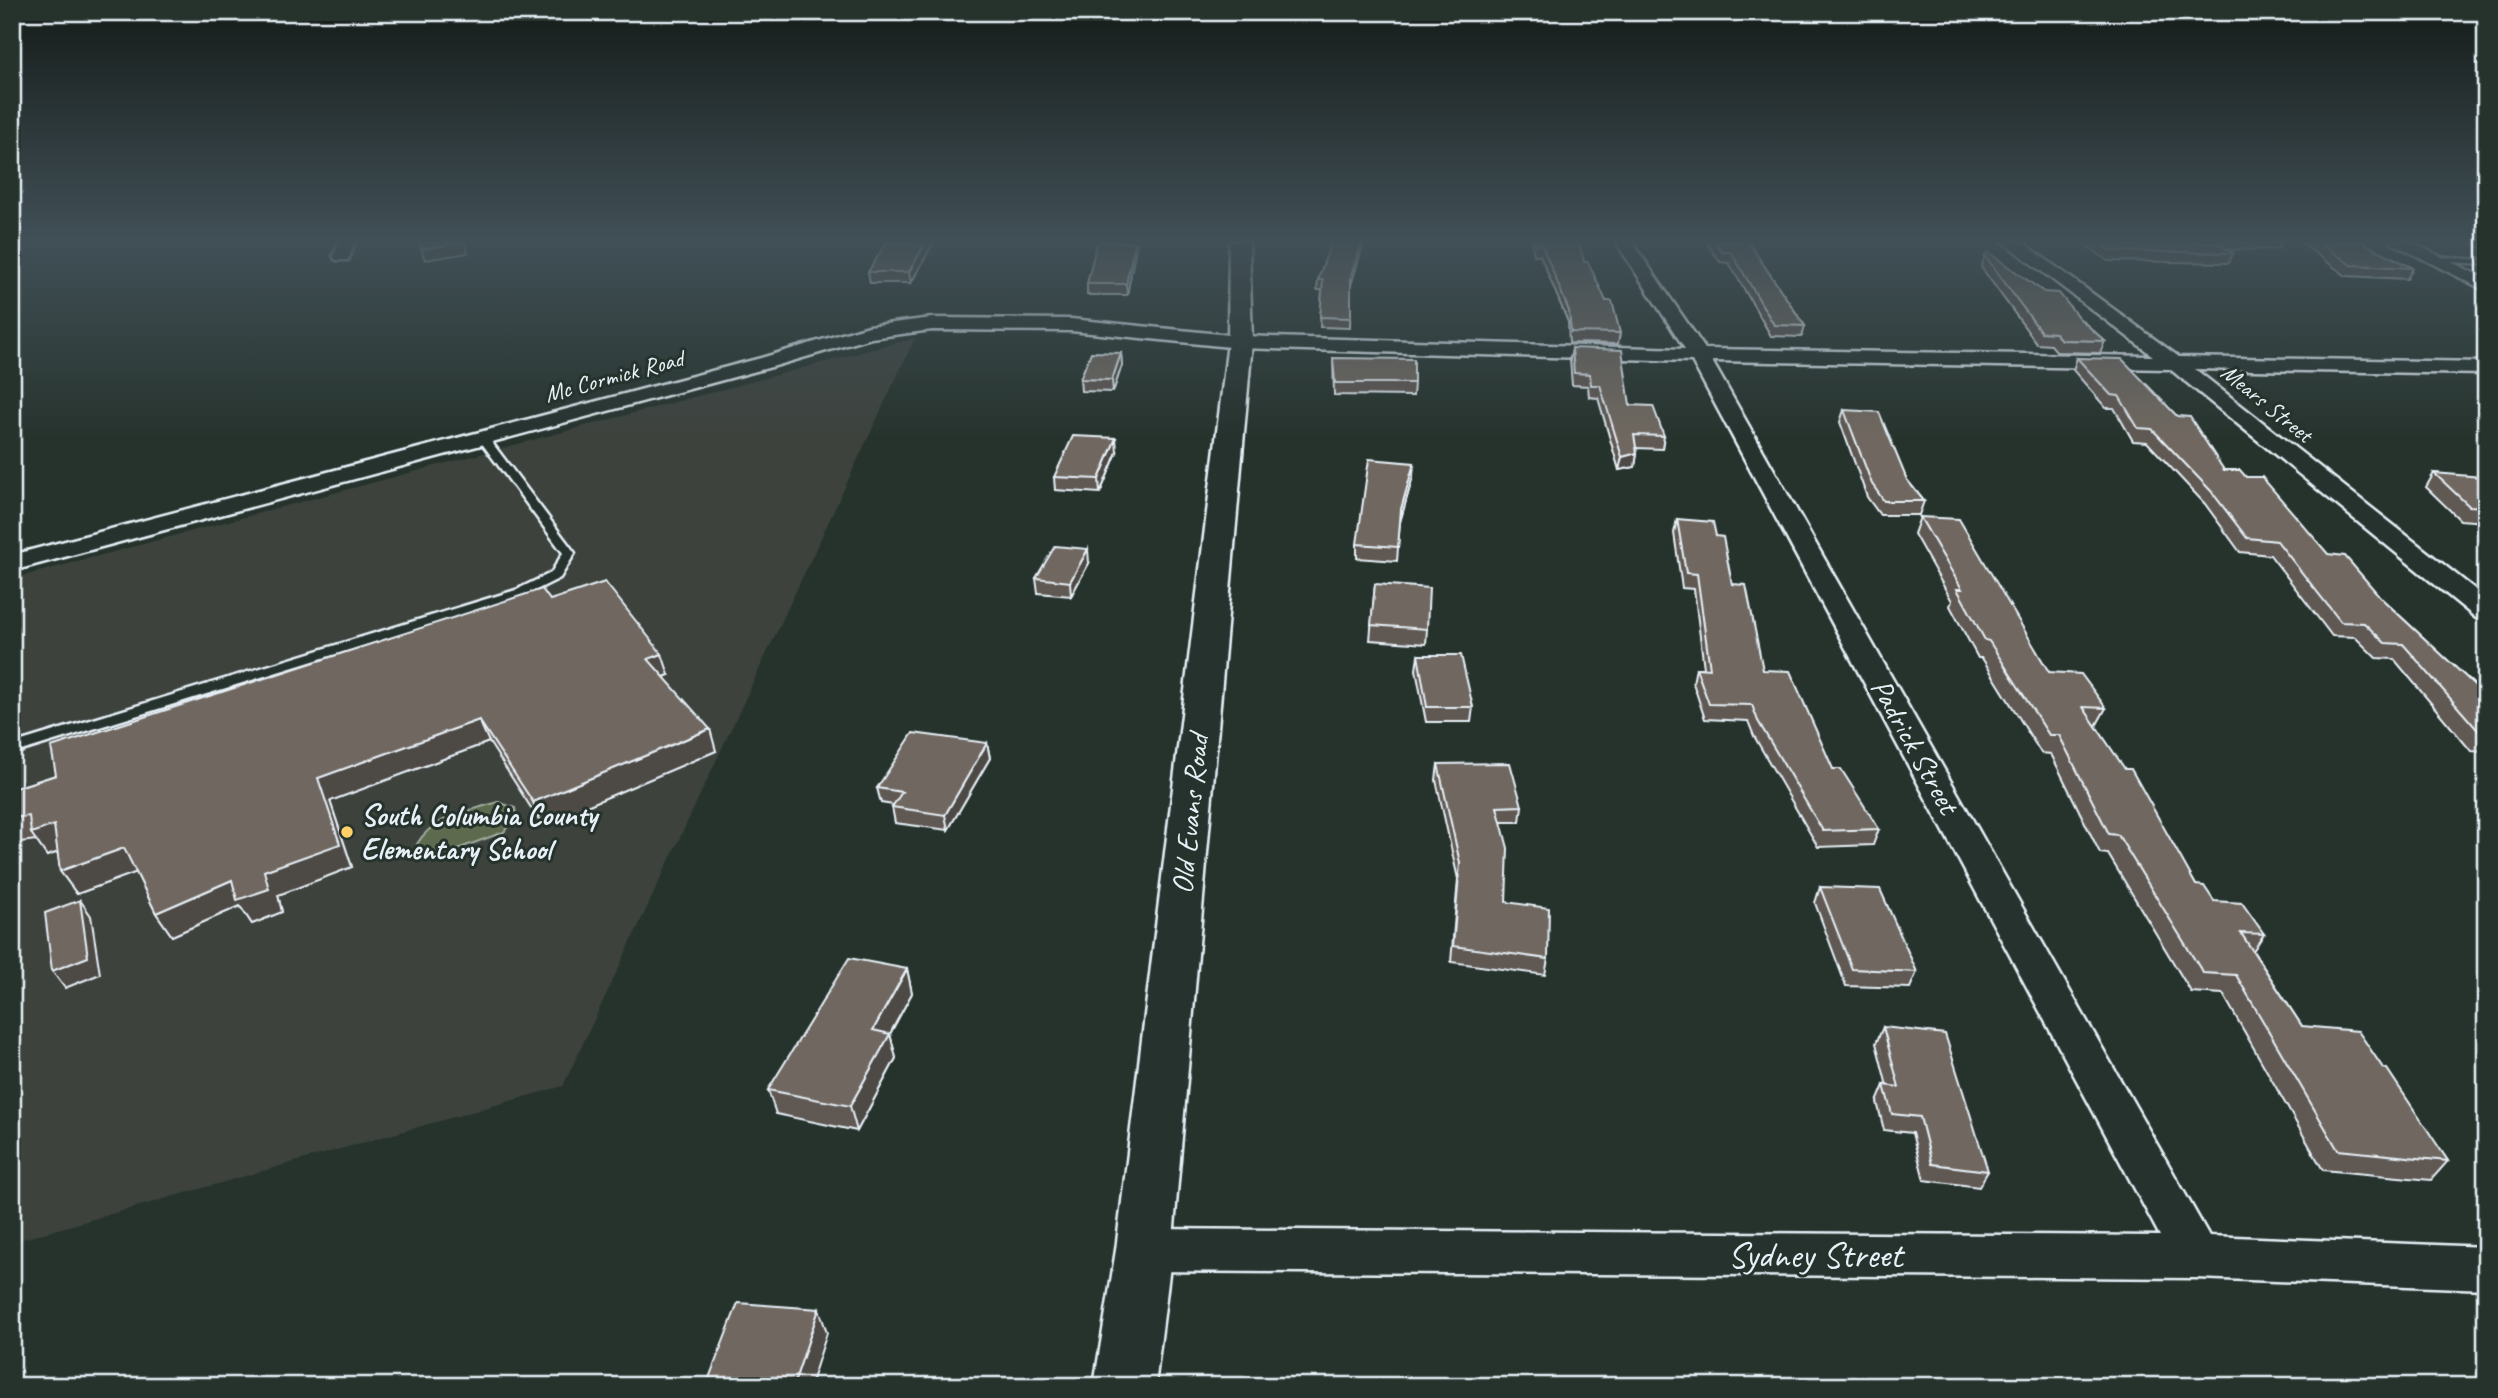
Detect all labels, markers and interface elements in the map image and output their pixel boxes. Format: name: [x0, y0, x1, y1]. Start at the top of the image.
street label: Mc Cormick Road: [541, 342, 690, 409]
street label: Mears Street: [2215, 357, 2320, 450]
street label: Padrick Street: [1862, 672, 1969, 823]
street label: Old Evans Road: [1163, 728, 1218, 896]
place label: South Columbia County Elementary School: [361, 796, 600, 868]
marker: South Columbia County Elementary School: [339, 824, 355, 840]
street label: Sydney Street: [1728, 1231, 1906, 1278]

